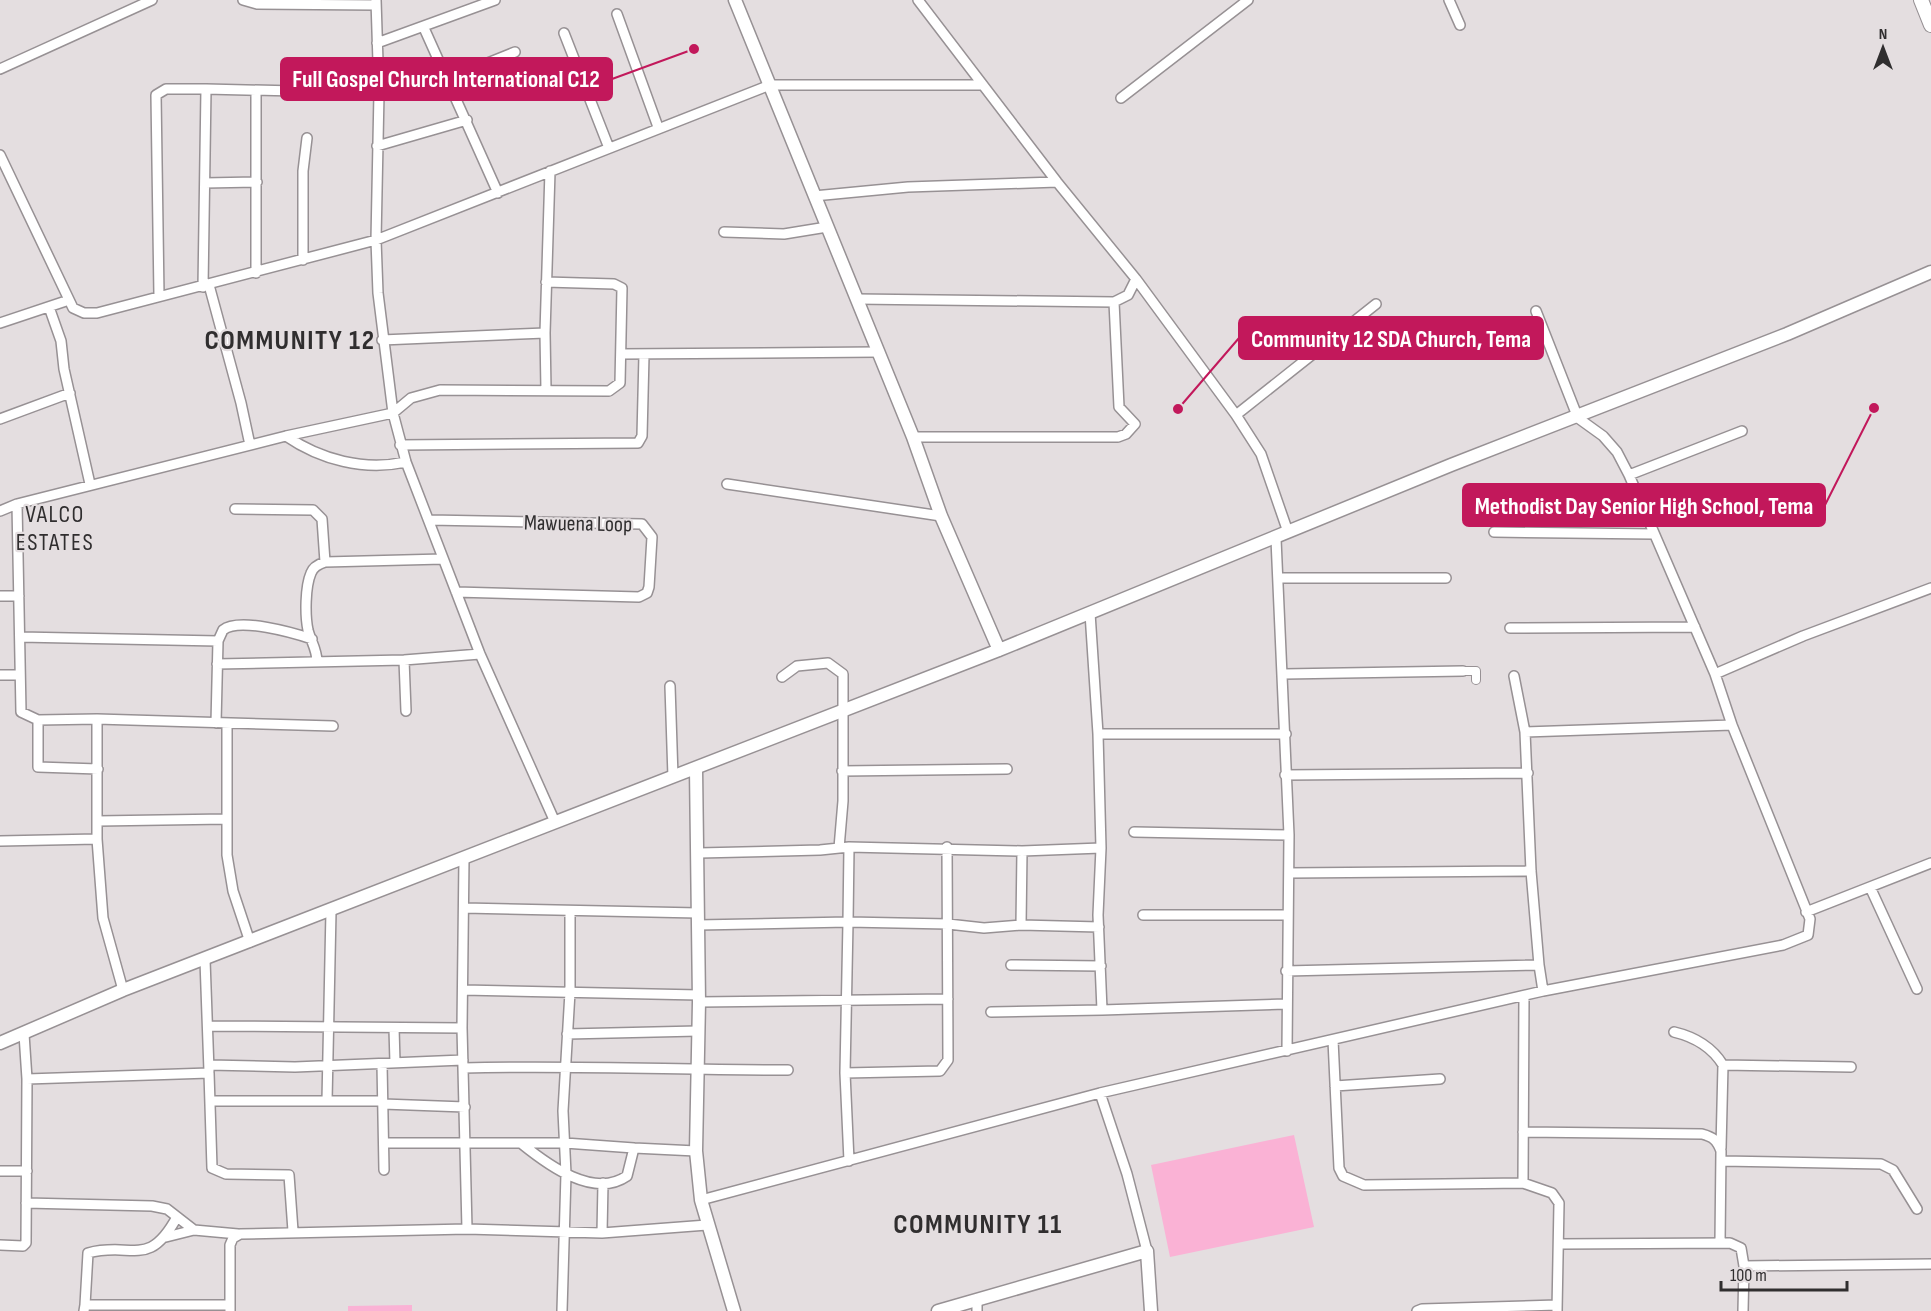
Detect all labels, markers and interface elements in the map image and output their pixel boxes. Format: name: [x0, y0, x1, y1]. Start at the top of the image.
north arrow: [1853, 18, 1913, 78]
text: N: [1879, 25, 1887, 44]
callout: Full Gospel Church International C12: [281, 58, 612, 100]
text: Full Gospel Church International C12: [292, 65, 600, 94]
callout: Community 12 SDA Church, Tema: [1239, 317, 1543, 359]
district label: COMMUNITY 12: [204, 324, 376, 357]
text: Community 12 SDA Church, Tema: [1251, 325, 1531, 354]
callout: Methodist Day Senior High School, Tema: [1463, 484, 1825, 526]
text: Methodist Day Senior High School, Tema: [1475, 492, 1813, 521]
district label: VALCO ESTATES: [16, 500, 94, 557]
street label: Mawuena Loop: [524, 510, 632, 538]
district label: COMMUNITY 11: [893, 1208, 1063, 1241]
scale bar: [1721, 1254, 1847, 1292]
text: 100 m: [1730, 1265, 1767, 1286]

